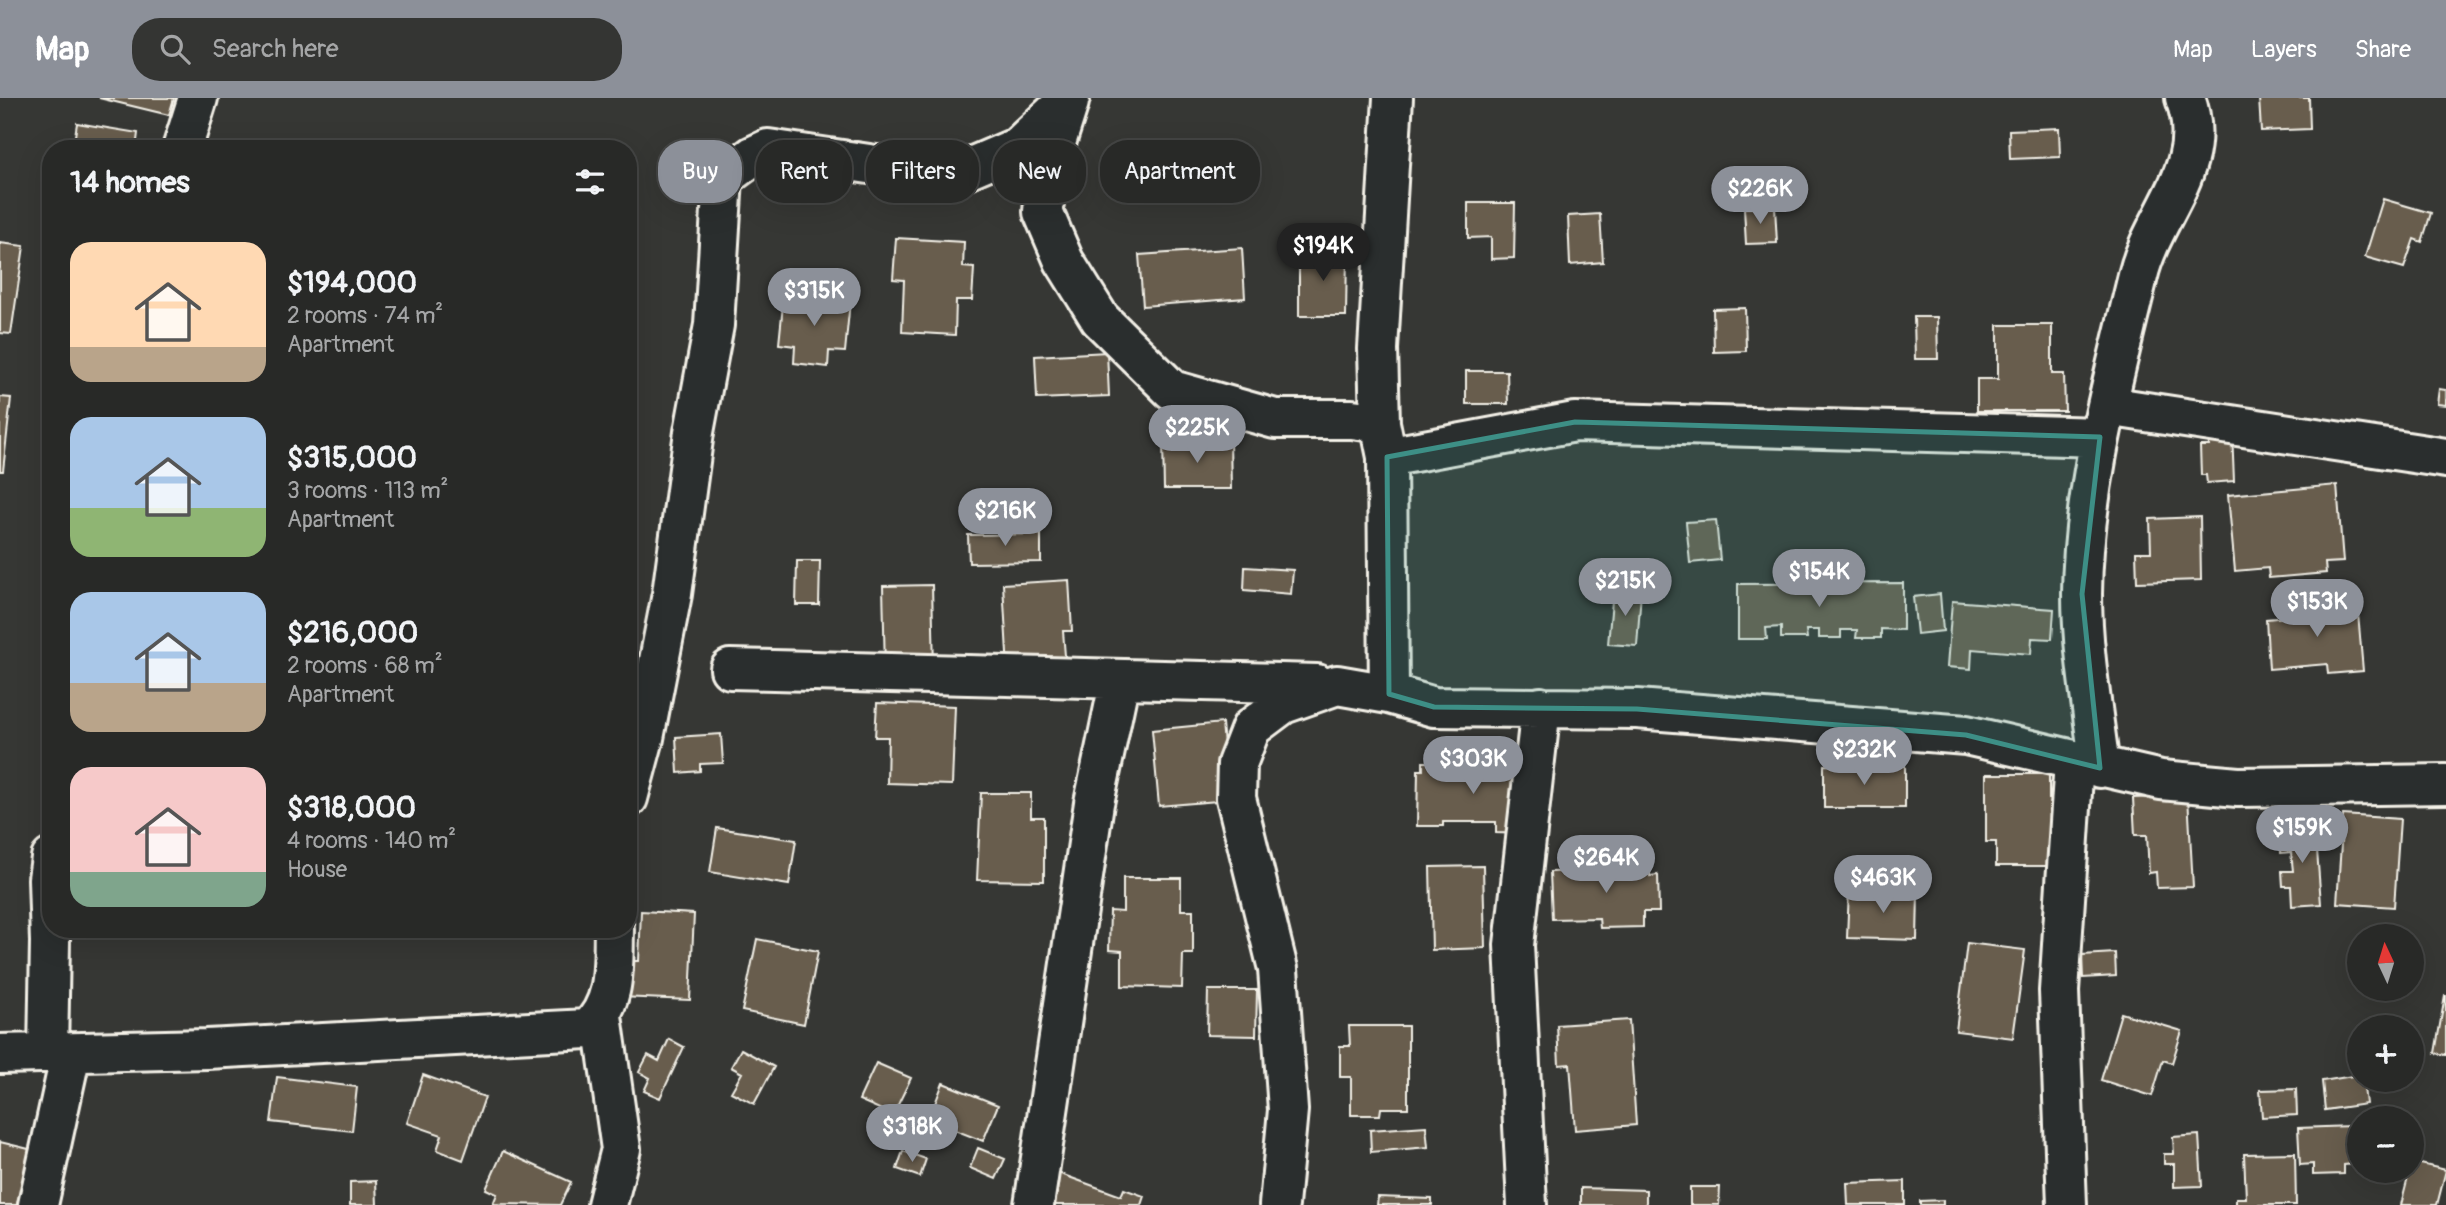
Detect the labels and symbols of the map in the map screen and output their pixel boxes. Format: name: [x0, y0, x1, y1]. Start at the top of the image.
pin: $226K: [1711, 166, 1809, 226]
pin: $194K: [1274, 223, 1372, 283]
pin: $315K: [765, 268, 863, 328]
pin: $225K: [1148, 406, 1246, 465]
pin: $216K: [956, 489, 1054, 548]
pin: $154K: [1770, 550, 1868, 609]
pin: $215K: [1576, 559, 1674, 618]
pin: $153K: [2268, 580, 2366, 639]
pin: $232K: [1815, 728, 1913, 787]
pin: $303K: [1424, 736, 1522, 796]
pin: $159K: [2253, 806, 2351, 865]
pin: $264K: [1557, 836, 1655, 895]
pin: $463K: [1834, 856, 1932, 915]
north arrow: [2347, 924, 2424, 1001]
pin: $318K: [863, 1104, 961, 1164]

